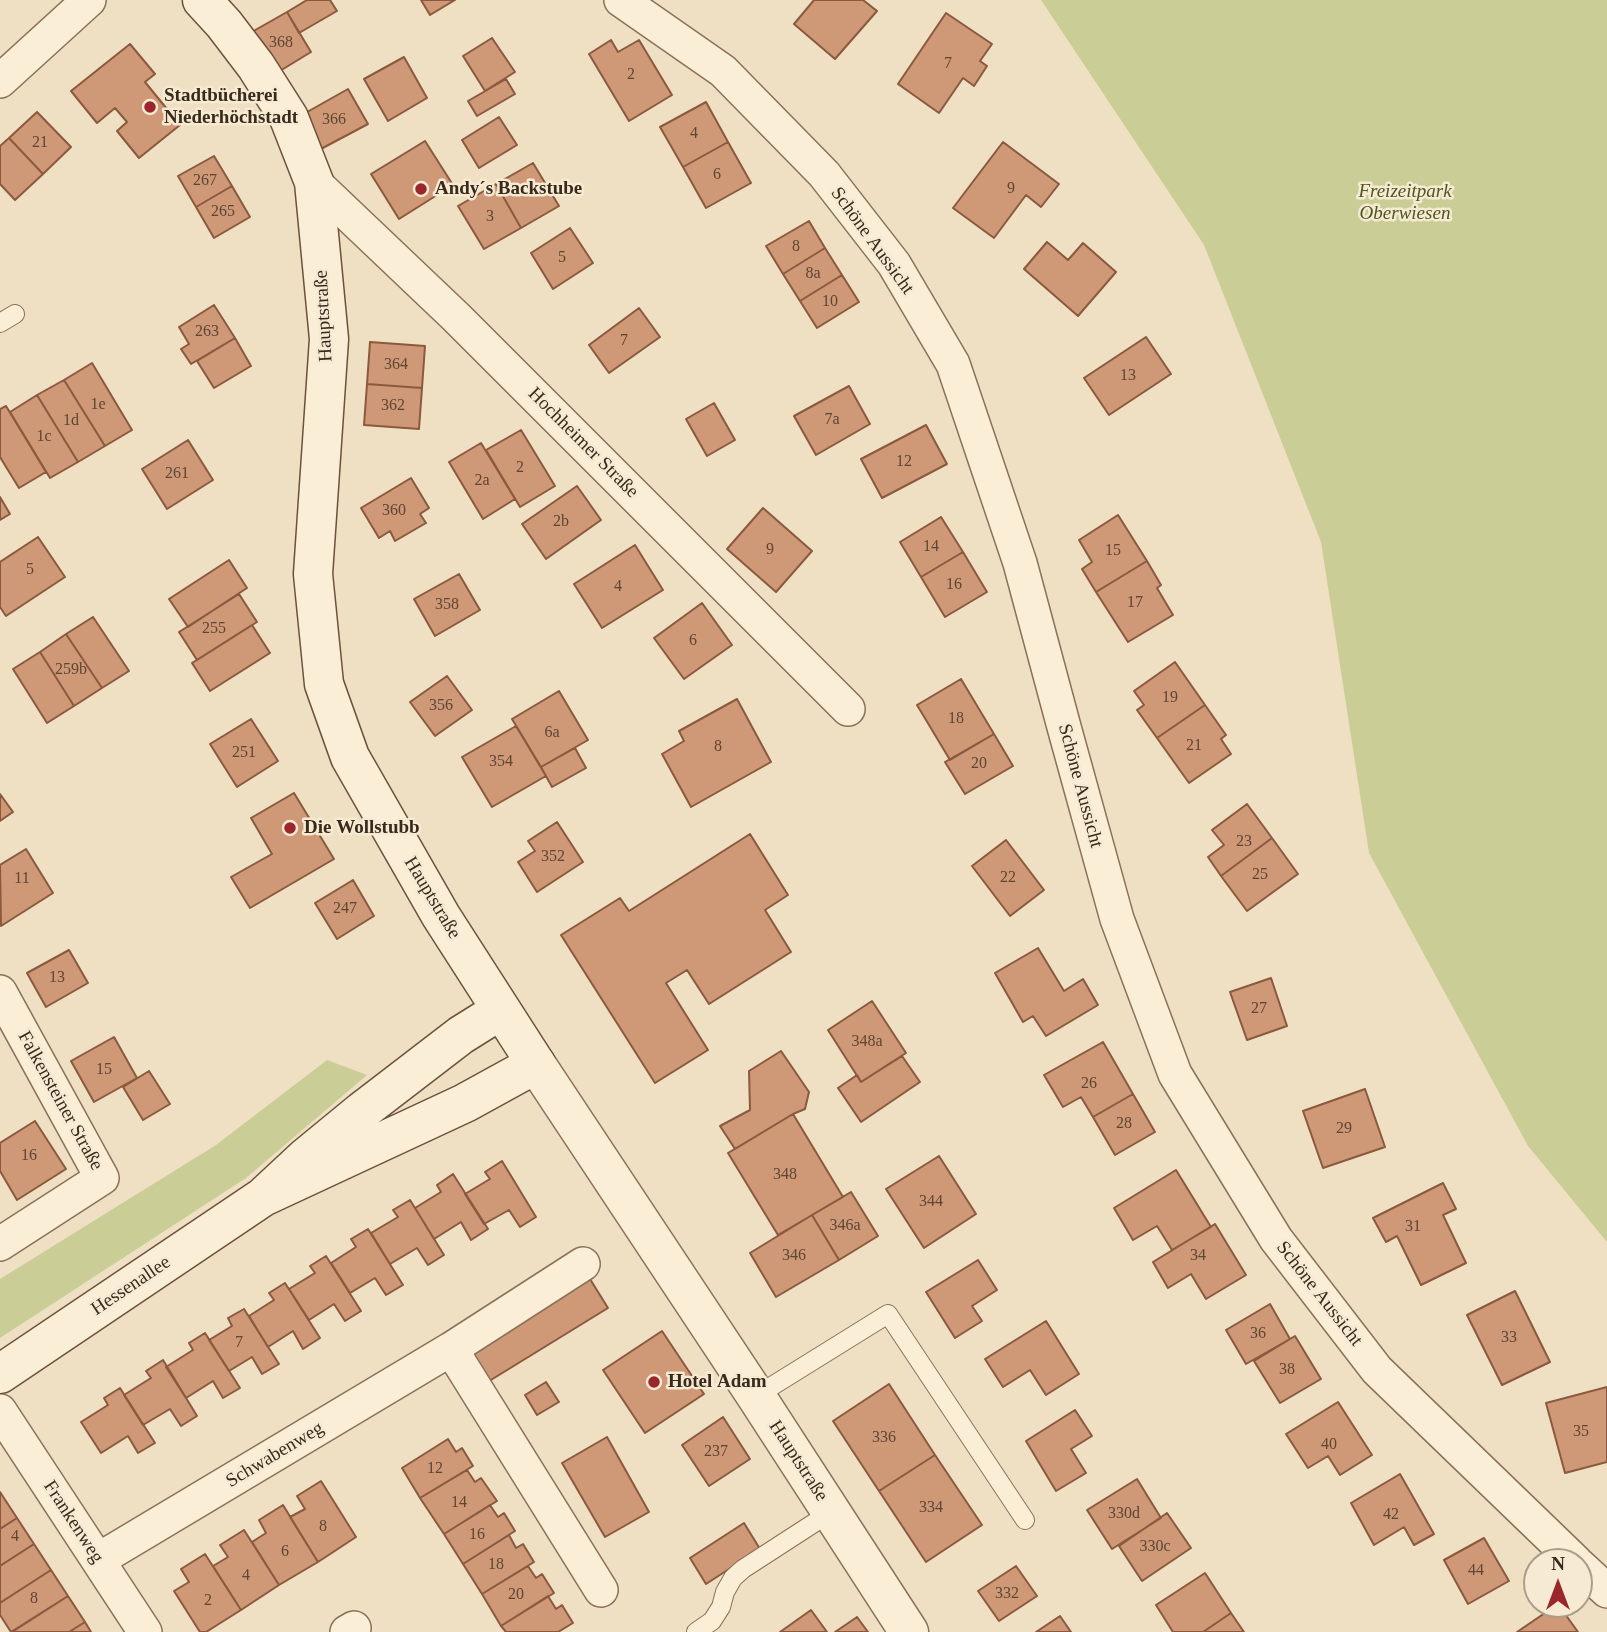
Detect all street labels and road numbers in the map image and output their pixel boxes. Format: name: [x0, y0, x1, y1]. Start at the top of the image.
street label: Schöne Aussicht: [825, 183, 919, 299]
street label: Hauptstraße: [310, 270, 338, 362]
street label: Hochheimer Straße: [523, 383, 643, 503]
street label: Schöne Aussicht: [1053, 722, 1107, 850]
street label: Hauptstraße: [399, 853, 465, 943]
street label: Falkensteiner Straße: [12, 1027, 108, 1175]
street label: Schöne Aussicht: [1271, 1237, 1367, 1351]
street label: Hessenallee: [87, 1251, 175, 1321]
street label: Hauptstraße: [763, 1416, 833, 1506]
street label: Schwabenweg: [222, 1417, 328, 1493]
street label: Frankenweg: [38, 1476, 108, 1568]

